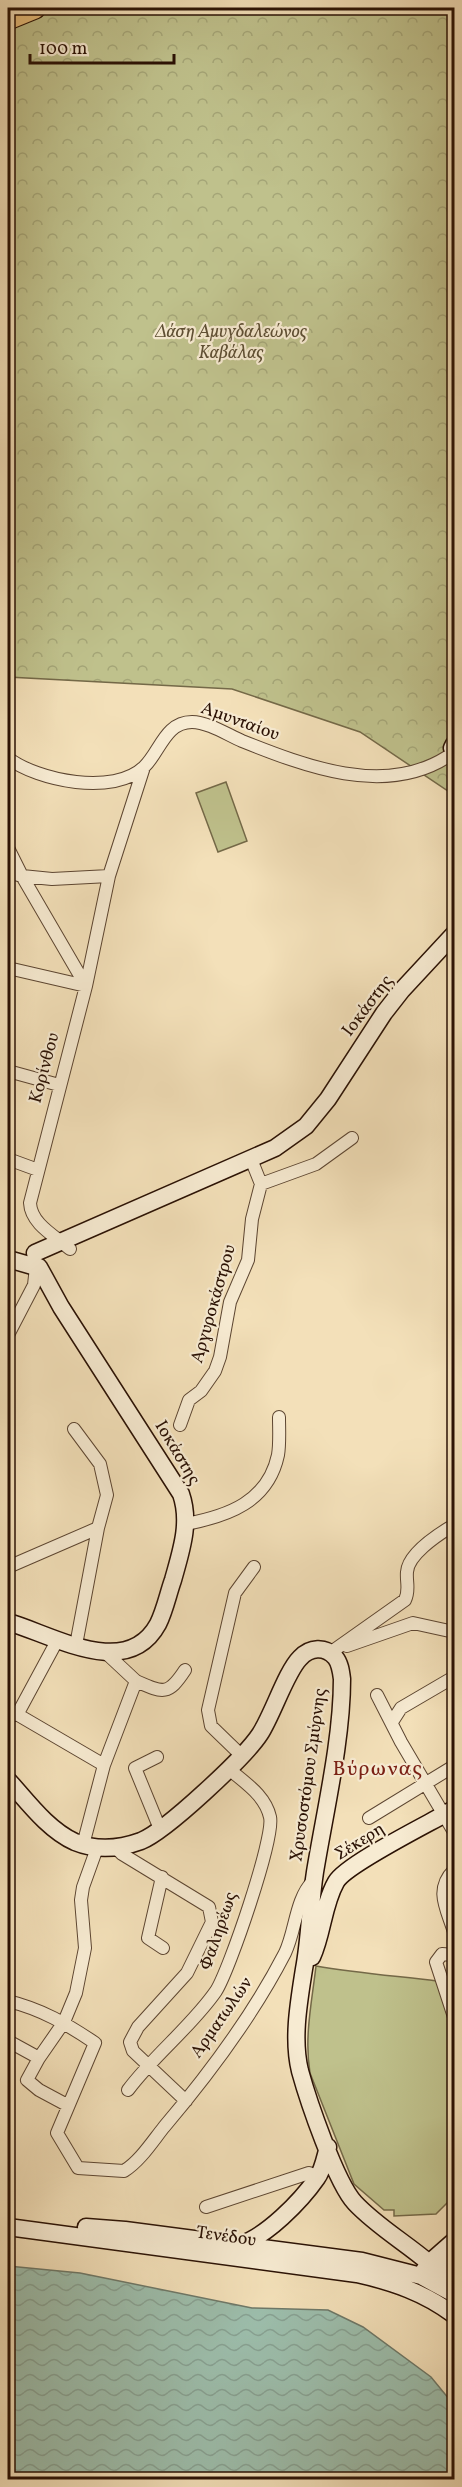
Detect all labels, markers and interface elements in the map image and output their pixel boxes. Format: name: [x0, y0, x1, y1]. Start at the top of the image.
scale bar: [30, 27, 174, 65]
text: 100 m: [39, 37, 88, 62]
park label: Δάση Αμυγδαλεώνος Καβάλας: [154, 320, 308, 366]
street label: Αμυνταίου: [197, 696, 283, 748]
street label: Ιοκάστης: [337, 970, 399, 1042]
street label: Κορίνθου: [24, 1030, 66, 1106]
street label: Αργυροκάστρου: [185, 1242, 243, 1366]
street label: Ιοκάστης: [148, 1416, 206, 1490]
street label: Χρυσοστόμου Σμύρνης: [284, 1687, 334, 1863]
district label: Βύρωνας: [333, 1755, 423, 1784]
street label: Σέκερη: [330, 1817, 390, 1867]
street label: Φαληρέως: [194, 1888, 244, 1974]
street label: Αρματωλών: [185, 1972, 259, 2064]
street label: Τενέδου: [194, 2220, 258, 2254]

